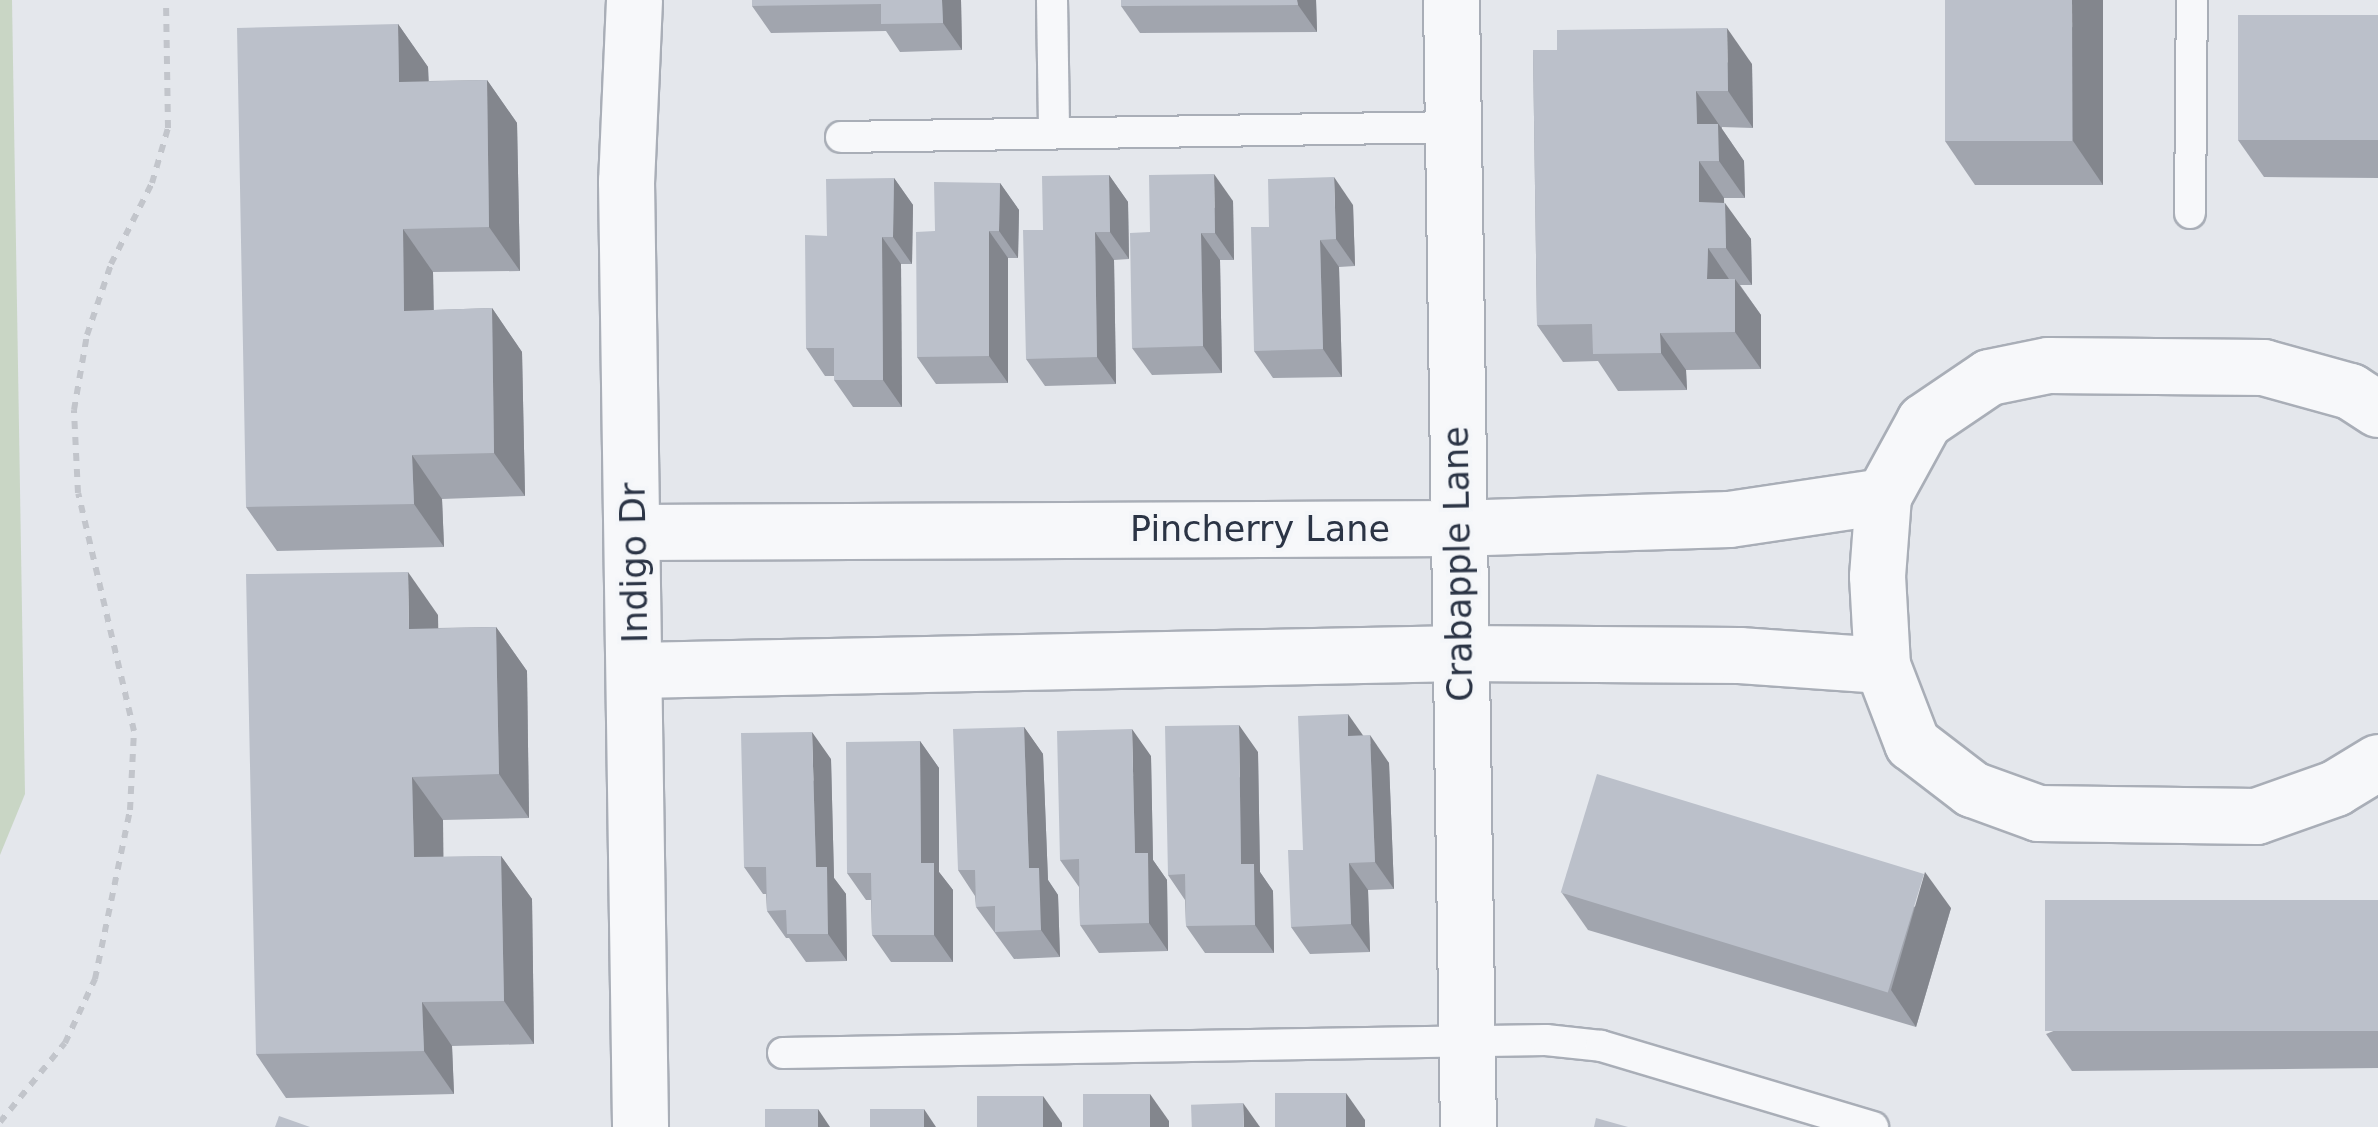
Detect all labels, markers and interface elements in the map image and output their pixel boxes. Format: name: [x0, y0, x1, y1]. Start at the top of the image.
street label: Crabapple Lane: [1435, 426, 1481, 702]
street label: Indigo Dr: [612, 482, 656, 644]
street label: Pincherry Lane: [1130, 508, 1390, 550]

